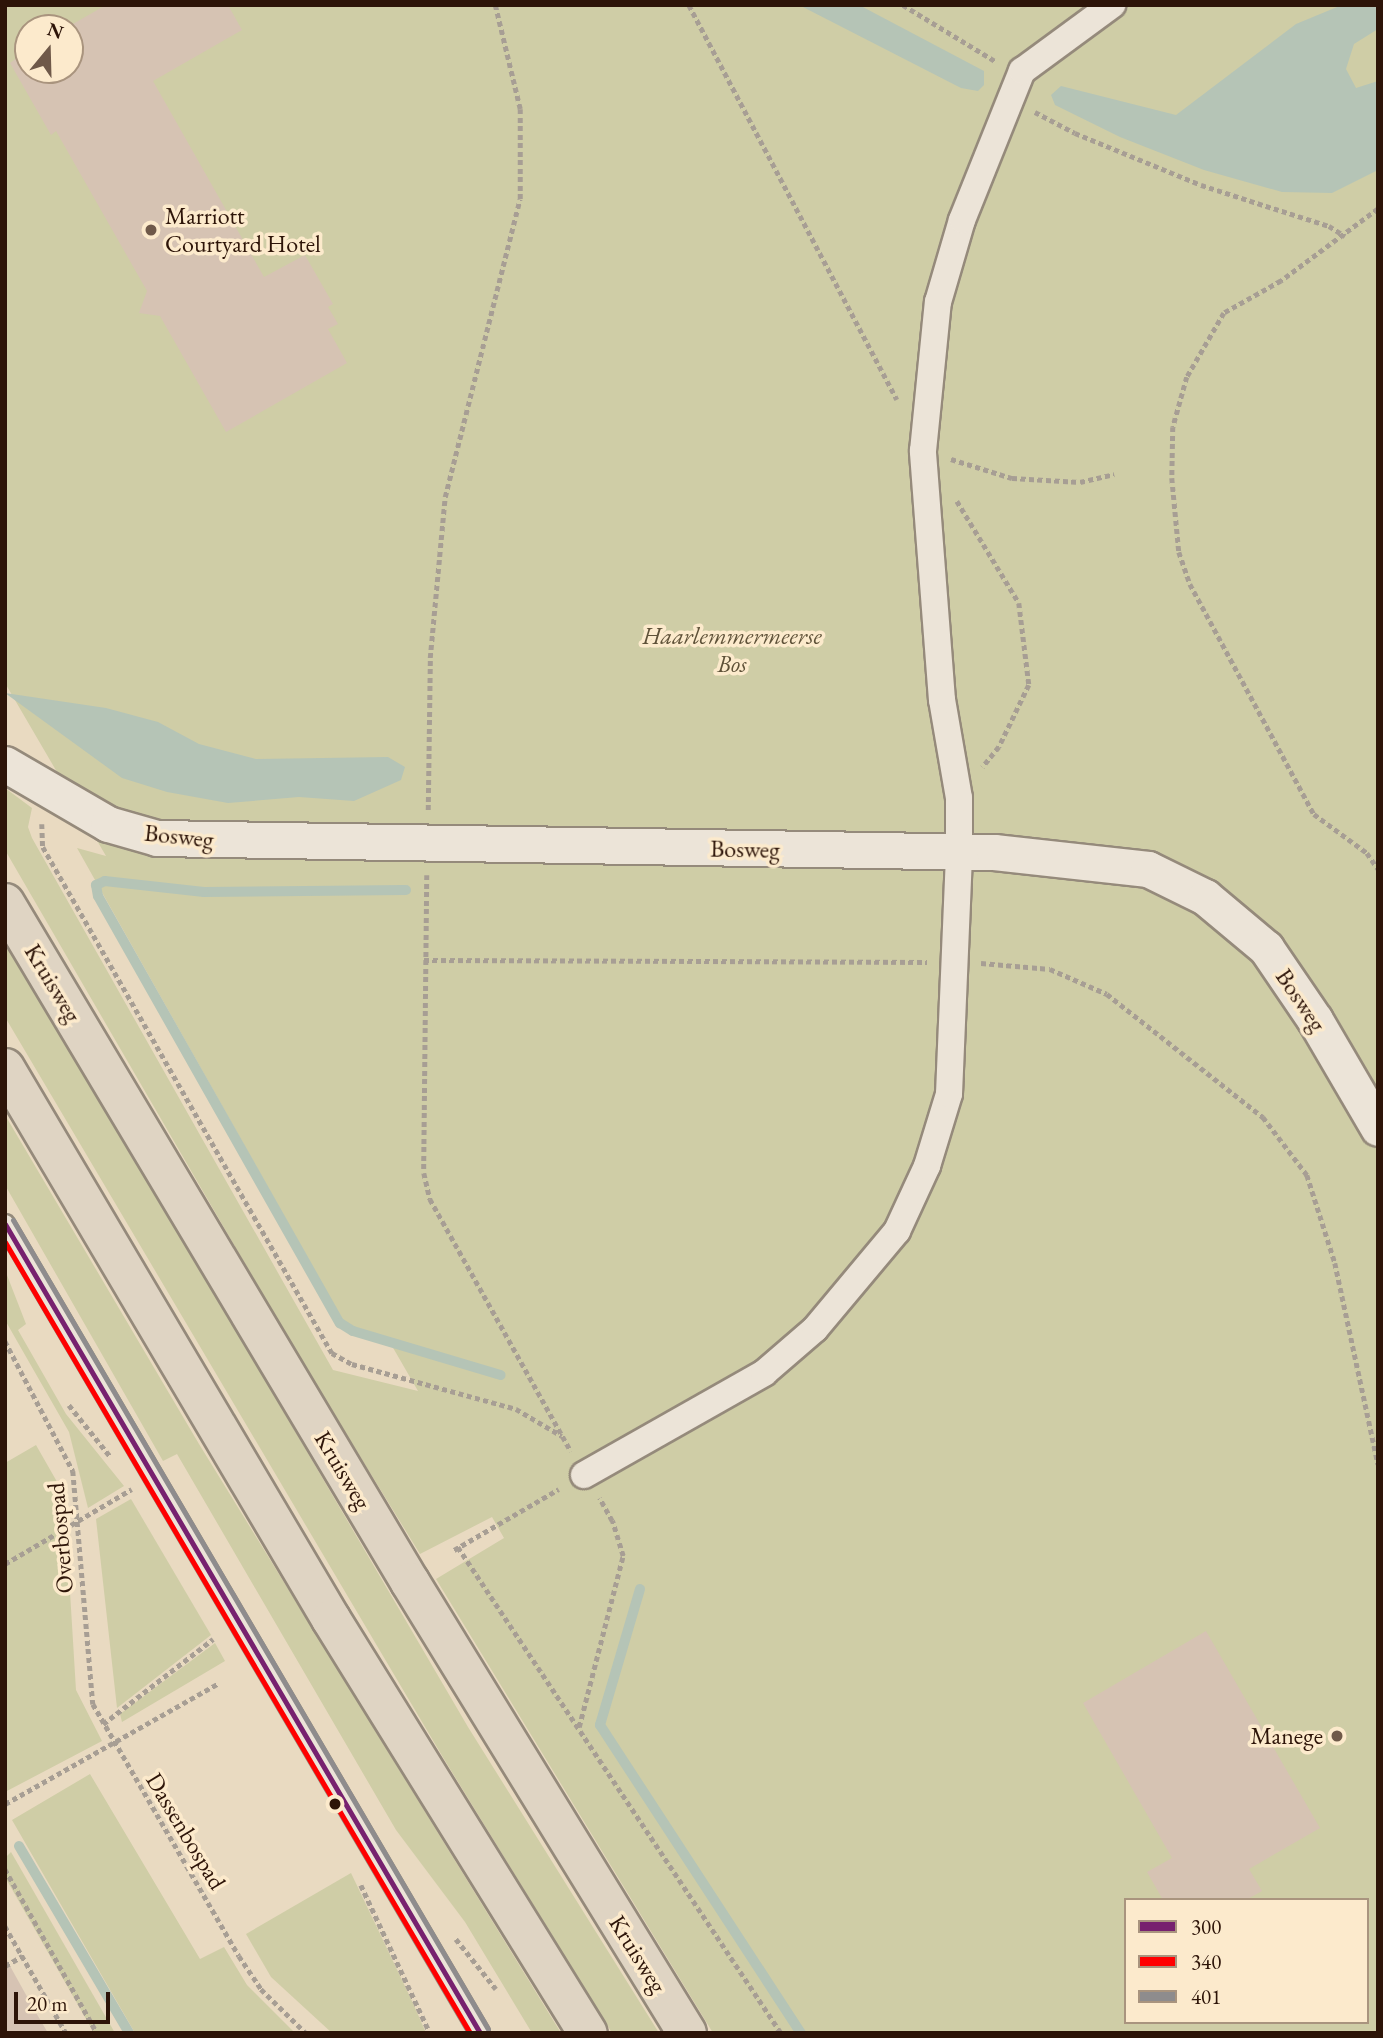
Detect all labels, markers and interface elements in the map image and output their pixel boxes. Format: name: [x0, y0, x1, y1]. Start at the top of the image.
north arrow: [14, 14, 84, 84]
text: N: [44, 16, 67, 45]
place label: Marriott Courtyard Hotel: [165, 202, 321, 258]
marker: Marriott Courtyard Hotel: [143, 222, 159, 238]
park label: Haarlemmermeerse Bos: [642, 622, 822, 678]
street label: Bosweg: [143, 818, 215, 854]
street label: Bosweg: [710, 834, 780, 864]
street label: Kruisweg: [18, 939, 88, 1027]
street label: Bosweg: [1270, 963, 1332, 1037]
street label: Kruisweg: [308, 1426, 378, 1514]
street label: Overbospad: [41, 1481, 79, 1595]
place label: Manege: [1250, 1722, 1323, 1750]
marker: Manege: [1329, 1728, 1345, 1744]
street label: Dassenbospad: [140, 1767, 232, 1895]
unlabelled marker: [328, 1797, 342, 1811]
legend: [1124, 1898, 1369, 2024]
street label: Kruisweg: [603, 1910, 673, 1998]
text: 300: [1191, 1913, 1221, 1940]
text: 340: [1191, 1948, 1221, 1975]
scale bar: [18, 1979, 114, 2023]
text: 401: [1191, 1983, 1221, 2010]
text: 20 m: [27, 1990, 68, 2017]

